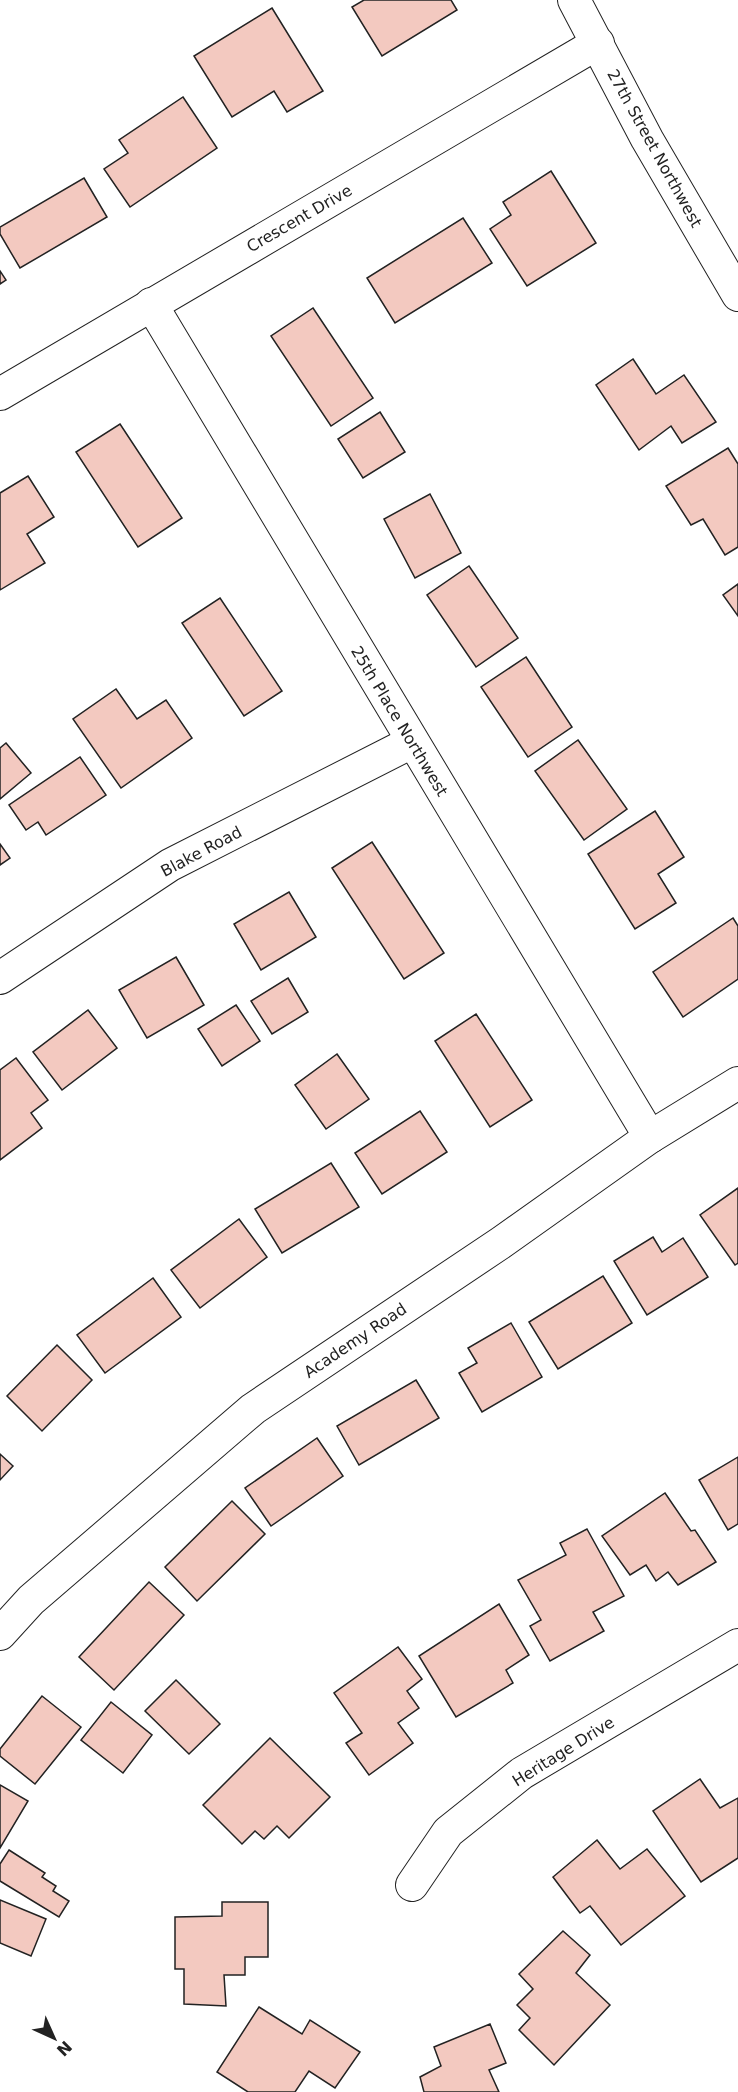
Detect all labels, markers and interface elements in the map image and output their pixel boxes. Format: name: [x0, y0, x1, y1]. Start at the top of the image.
street label: 27th Street Northwest: [603, 66, 706, 231]
street label: Crescent Drive: [243, 181, 355, 256]
street label: 25th Place Northwest: [347, 643, 452, 800]
street label: Blake Road: [157, 822, 245, 881]
street label: Academy Road: [300, 1299, 410, 1382]
street label: Heritage Drive: [509, 1712, 618, 1790]
north arrow: [24, 2008, 84, 2068]
text: N: [53, 2037, 76, 2060]

